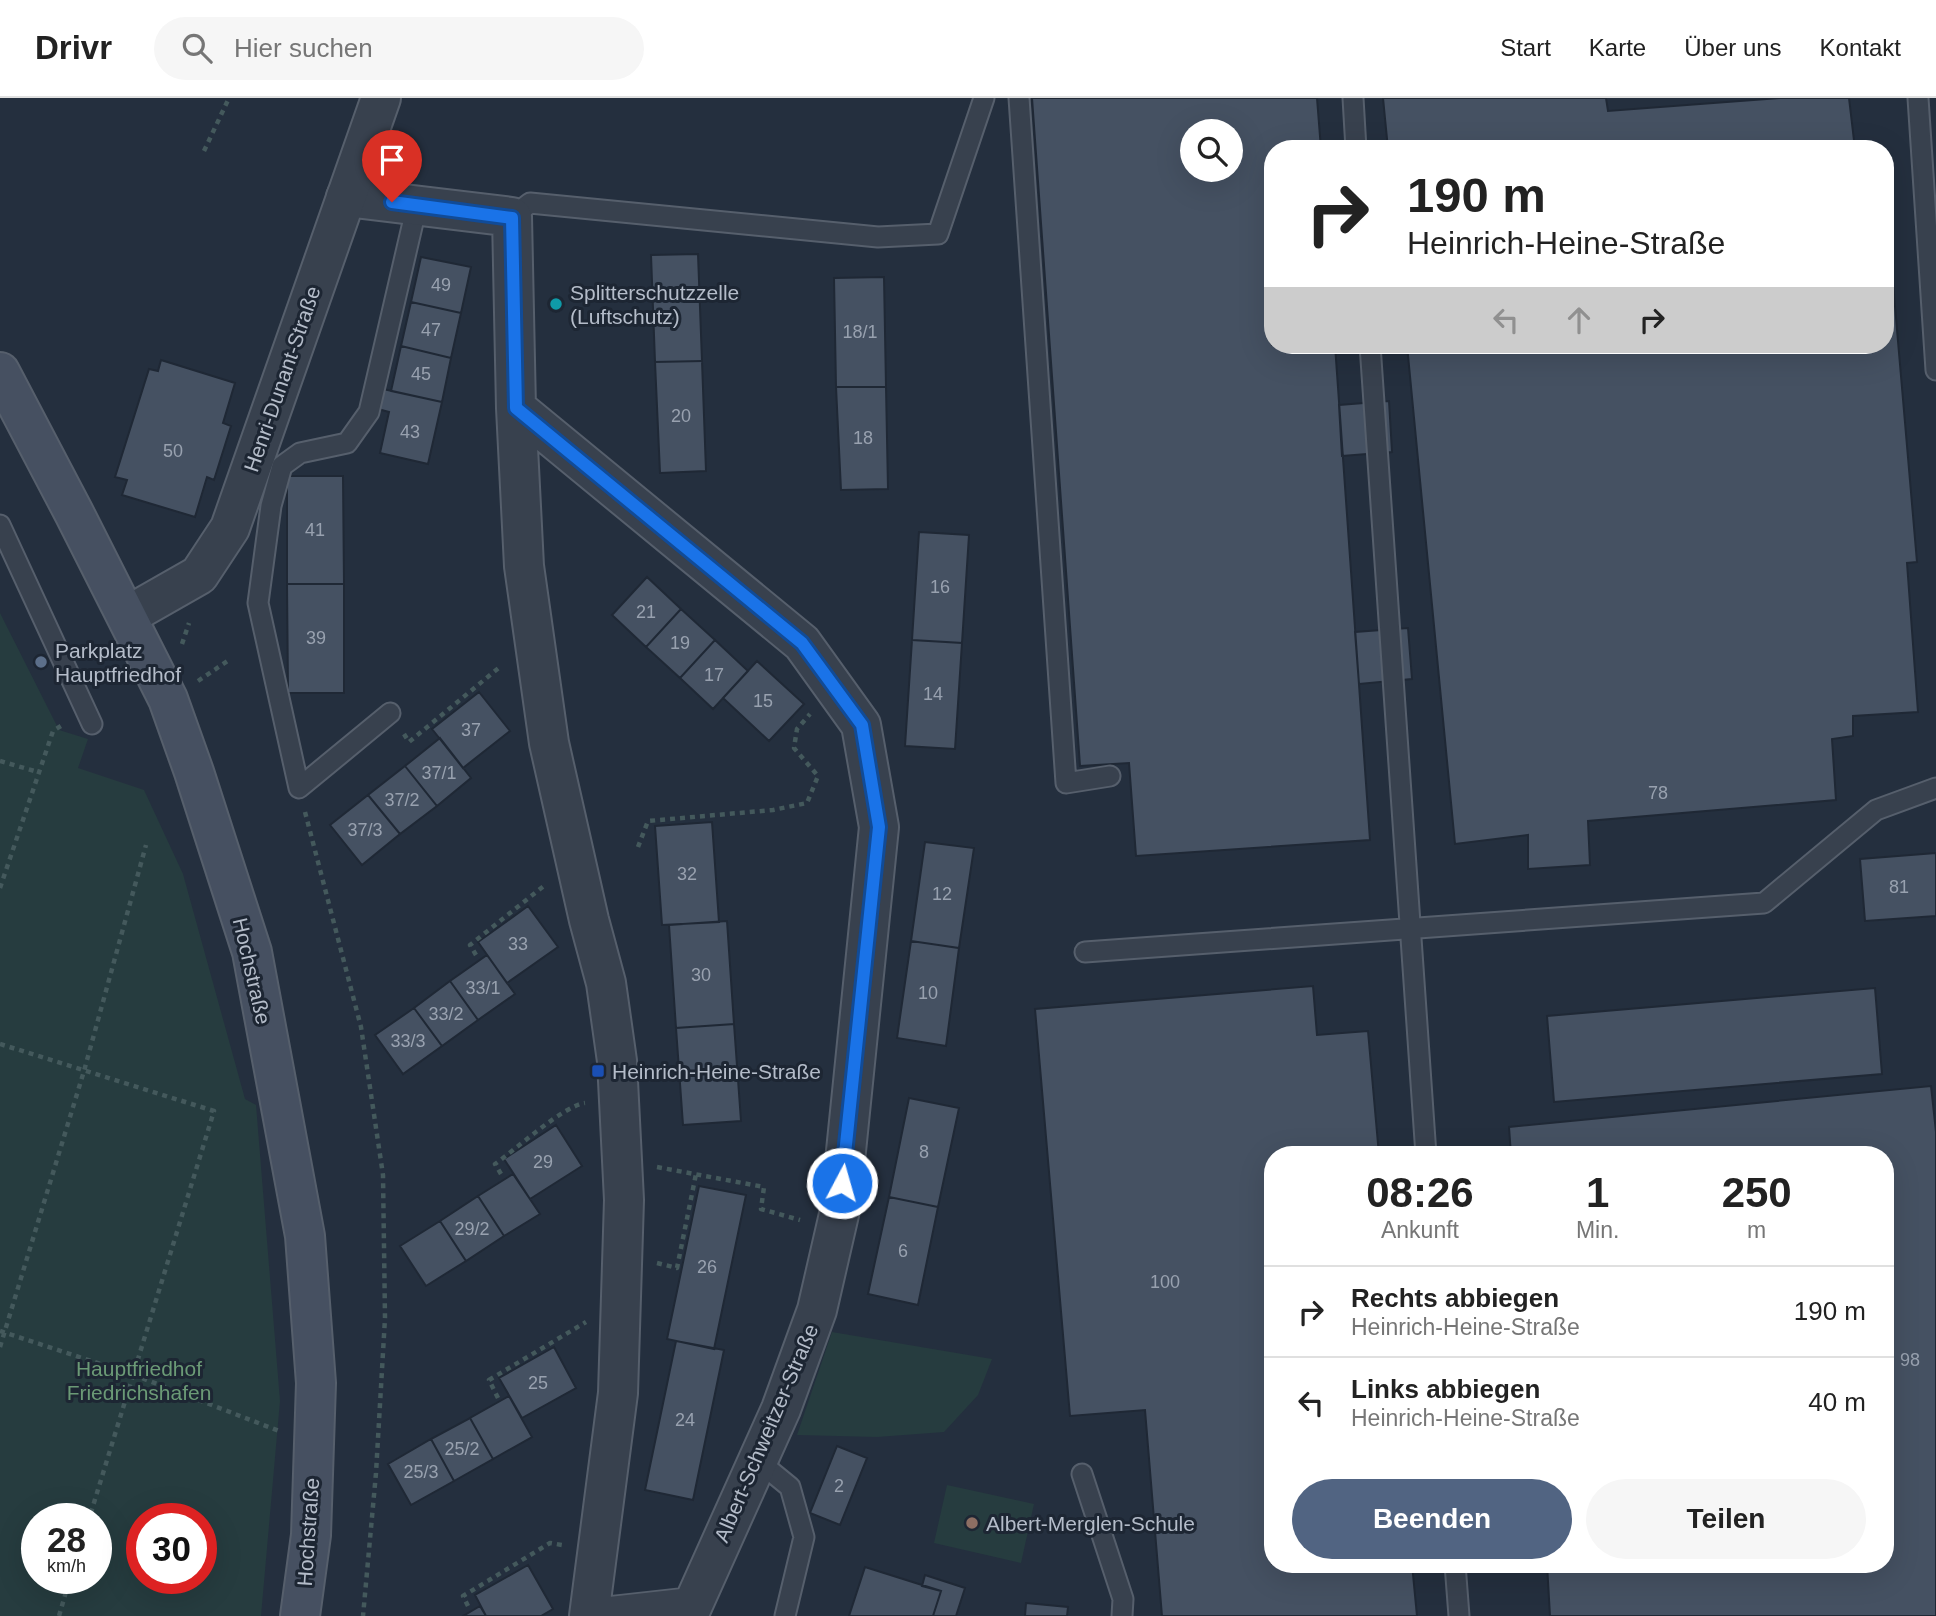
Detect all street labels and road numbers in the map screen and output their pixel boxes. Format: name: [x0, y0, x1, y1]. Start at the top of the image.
street label: Henri-Dunant-Straße: [239, 283, 325, 475]
street label: Hochstraße: [229, 916, 275, 1026]
street label: Albert-Schweitzer-Straße: [710, 1321, 822, 1545]
street label: Hochstraße: [293, 1477, 323, 1587]

